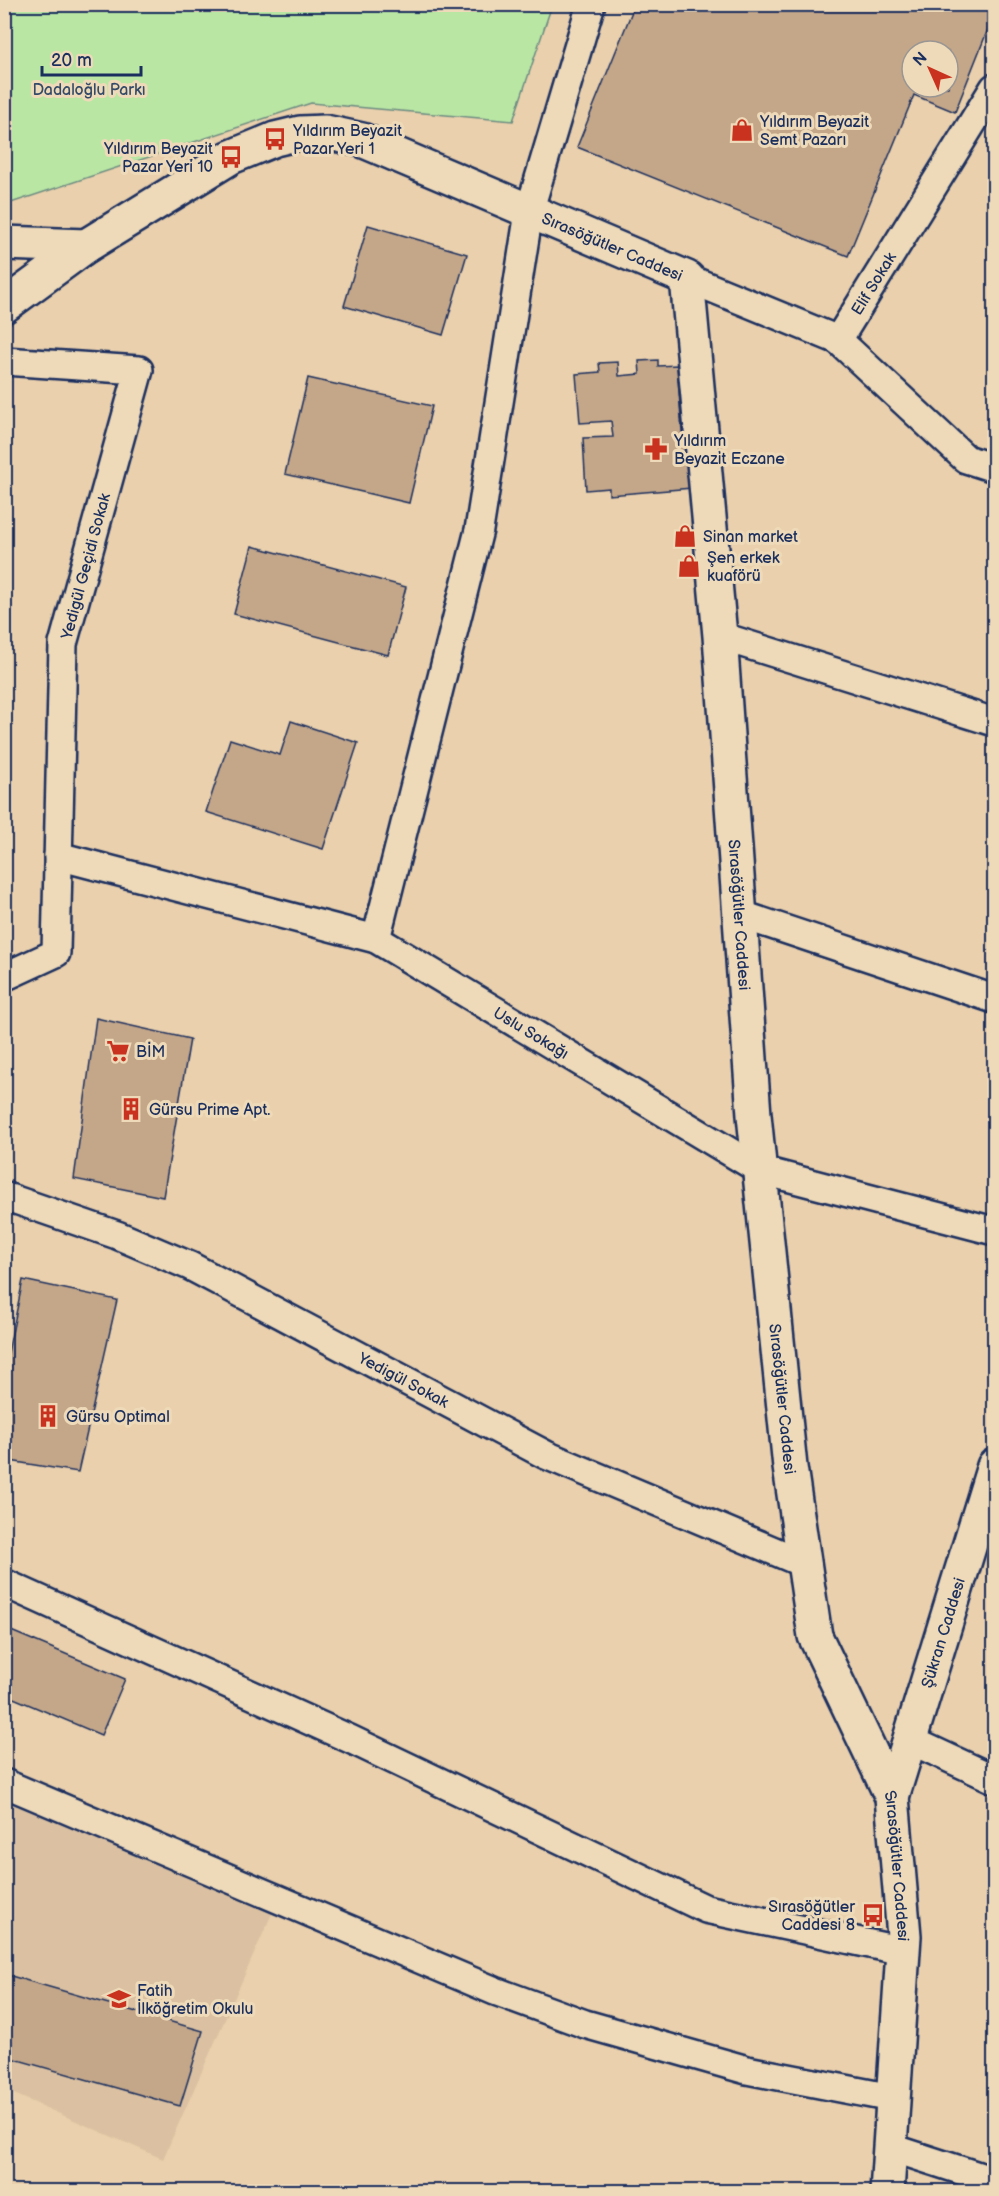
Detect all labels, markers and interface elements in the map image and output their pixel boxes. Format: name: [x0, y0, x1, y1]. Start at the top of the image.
scale bar: [42, 39, 141, 77]
north arrow: [900, 39, 960, 99]
text: N: [909, 48, 931, 70]
text: 20 m: [51, 50, 92, 71]
park label: Dadaloğlu Parkı: [32, 81, 146, 100]
place label: Yıldırım Beyazit Semt Pazarı: [759, 113, 869, 150]
shop icon: Yıldırım Beyazit Semt Pazarı: [729, 117, 755, 143]
place label: Yıldırım Beyazit Pazar Yeri 1: [292, 122, 402, 159]
bus stop icon: Yıldırım Beyazit Pazar Yeri 1: [262, 126, 288, 152]
place label: Yıldırım Beyazit Pazar Yeri 10: [103, 140, 213, 177]
bus stop icon: Yıldırım Beyazit Pazar Yeri 10: [218, 144, 244, 170]
street label: Sırasöğütler Caddesi: [539, 209, 685, 286]
street label: Elif Sokak: [848, 249, 901, 319]
place label: Yıldırım Beyazit Eczane: [673, 432, 785, 469]
pharmacy icon: Yıldırım Beyazit Eczane: [643, 436, 669, 462]
street label: Yedigül Geçidi Sokak: [58, 491, 115, 642]
shop icon: Sinan market: [672, 523, 698, 549]
place label: Sinan market: [703, 528, 798, 547]
place label: Şen erkek kuaförü: [707, 549, 780, 586]
shop icon: Şen erkek kuaförü: [676, 553, 702, 579]
street label: Sırasöğütler Caddesi: [723, 839, 753, 991]
street label: Uslu Sokağı: [489, 1004, 572, 1064]
supermarket icon: BİM: [105, 1038, 131, 1064]
place label: BİM: [136, 1041, 165, 1062]
building icon: Gürsu Prime Apt.: [118, 1096, 144, 1122]
place label: Gürsu Prime Apt.: [149, 1101, 270, 1120]
street label: Sırasöğütler Caddesi: [764, 1323, 799, 1476]
street label: Yedigül Sokak: [354, 1349, 452, 1413]
building icon: Gürsu Optimal: [35, 1403, 61, 1429]
place label: Gürsu Optimal: [66, 1408, 170, 1427]
street label: Şükran Caddesi: [918, 1576, 970, 1691]
street label: Sırasöğütler Caddesi: [879, 1788, 912, 1942]
place label: Sırasöğütler Caddesi 8: [768, 1898, 855, 1935]
bus stop icon: Sırasöğütler Caddesi 8: [860, 1902, 886, 1928]
place label: Fatih İlköğretim Okulu: [137, 1982, 253, 2019]
school or university icon: Fatih İlköğretim Okulu: [106, 1986, 132, 2012]

